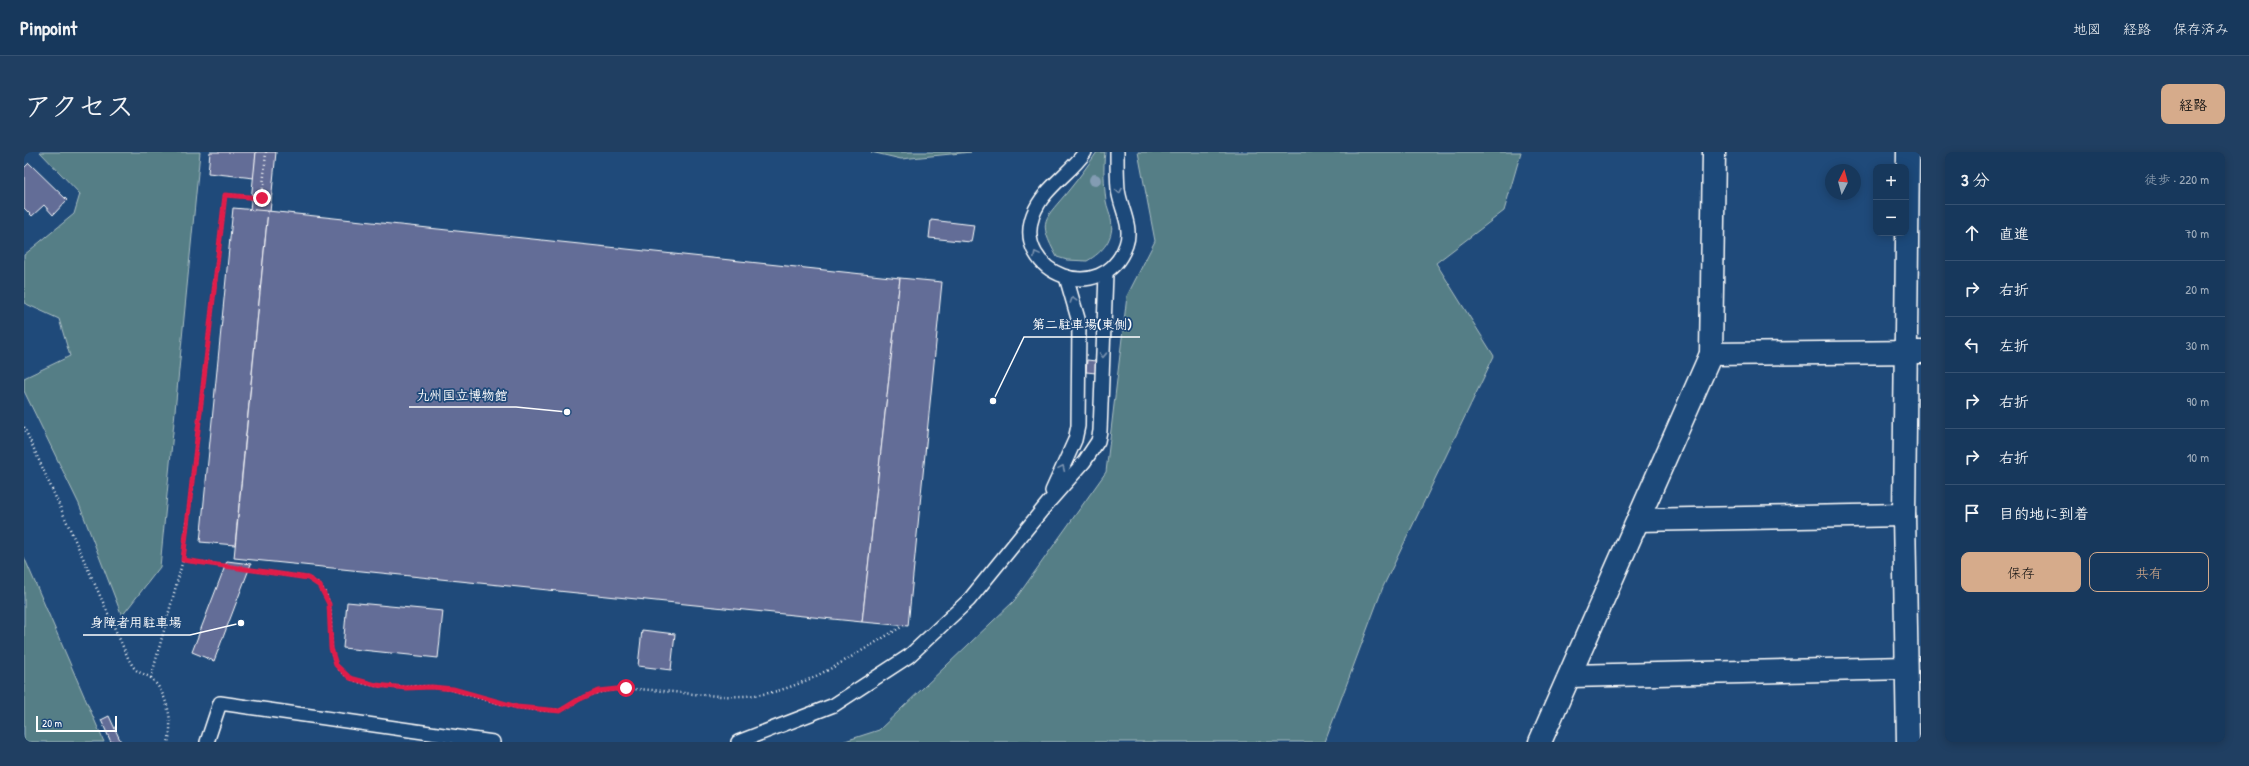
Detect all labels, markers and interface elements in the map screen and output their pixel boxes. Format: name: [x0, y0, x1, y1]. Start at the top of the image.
text: Pinpoint: [20, 15, 77, 41]
text: 地図: [2073, 19, 2101, 38]
text: 経路: [2123, 19, 2151, 38]
text: 保存済み: [2173, 19, 2229, 38]
button: 経路: [2161, 84, 2225, 124]
text: アクセス: [24, 87, 134, 125]
north arrow: [1825, 164, 1861, 200]
map controls: [1873, 164, 1909, 236]
button: +: [1873, 164, 1909, 200]
text: 3 分: [1961, 168, 1990, 191]
text: 徒歩 · 220 m: [2145, 170, 2209, 188]
one-way arrow: [1114, 188, 1123, 194]
route end: [253, 189, 271, 207]
button: −: [1873, 200, 1909, 236]
icon: ahead: [1961, 222, 1983, 244]
text: 直進: [1999, 223, 2029, 244]
text: 70 m: [2185, 224, 2209, 242]
one-way arrow: [1033, 250, 1041, 258]
icon: right: [1961, 278, 1983, 300]
text: 右折: [1999, 279, 2029, 300]
text: 20 m: [2185, 280, 2209, 298]
one-way arrow: [1070, 297, 1078, 304]
callout: 第二駐車場(東側): [1024, 312, 1140, 337]
text: 第二駐車場(東側): [1032, 315, 1132, 333]
icon: left: [1961, 334, 1983, 356]
text: 左折: [1999, 335, 2029, 356]
text: 30 m: [2186, 336, 2209, 354]
one-way arrow: [1099, 352, 1107, 358]
callout: 九州国立博物館: [409, 382, 516, 407]
text: 九州国立博物館: [416, 386, 508, 404]
icon: right: [1961, 390, 1983, 412]
text: 右折: [1999, 391, 2029, 412]
text: 90 m: [2187, 392, 2209, 410]
icon: right: [1961, 446, 1983, 468]
text: 右折: [1999, 447, 2029, 468]
text: 10 m: [2187, 448, 2209, 466]
one-way arrow: [1057, 465, 1065, 473]
icon: arrive: [1961, 502, 1983, 524]
text: 目的地に到着: [1999, 503, 2089, 524]
button: 保存: [1961, 552, 2081, 592]
button: 共有: [2089, 552, 2209, 592]
callout: 身障者用駐車場: [83, 610, 190, 635]
text: 身障者用駐車場: [90, 613, 182, 631]
route start: [617, 679, 635, 697]
scale bar: [36, 714, 117, 733]
text: 20 m: [42, 716, 62, 730]

